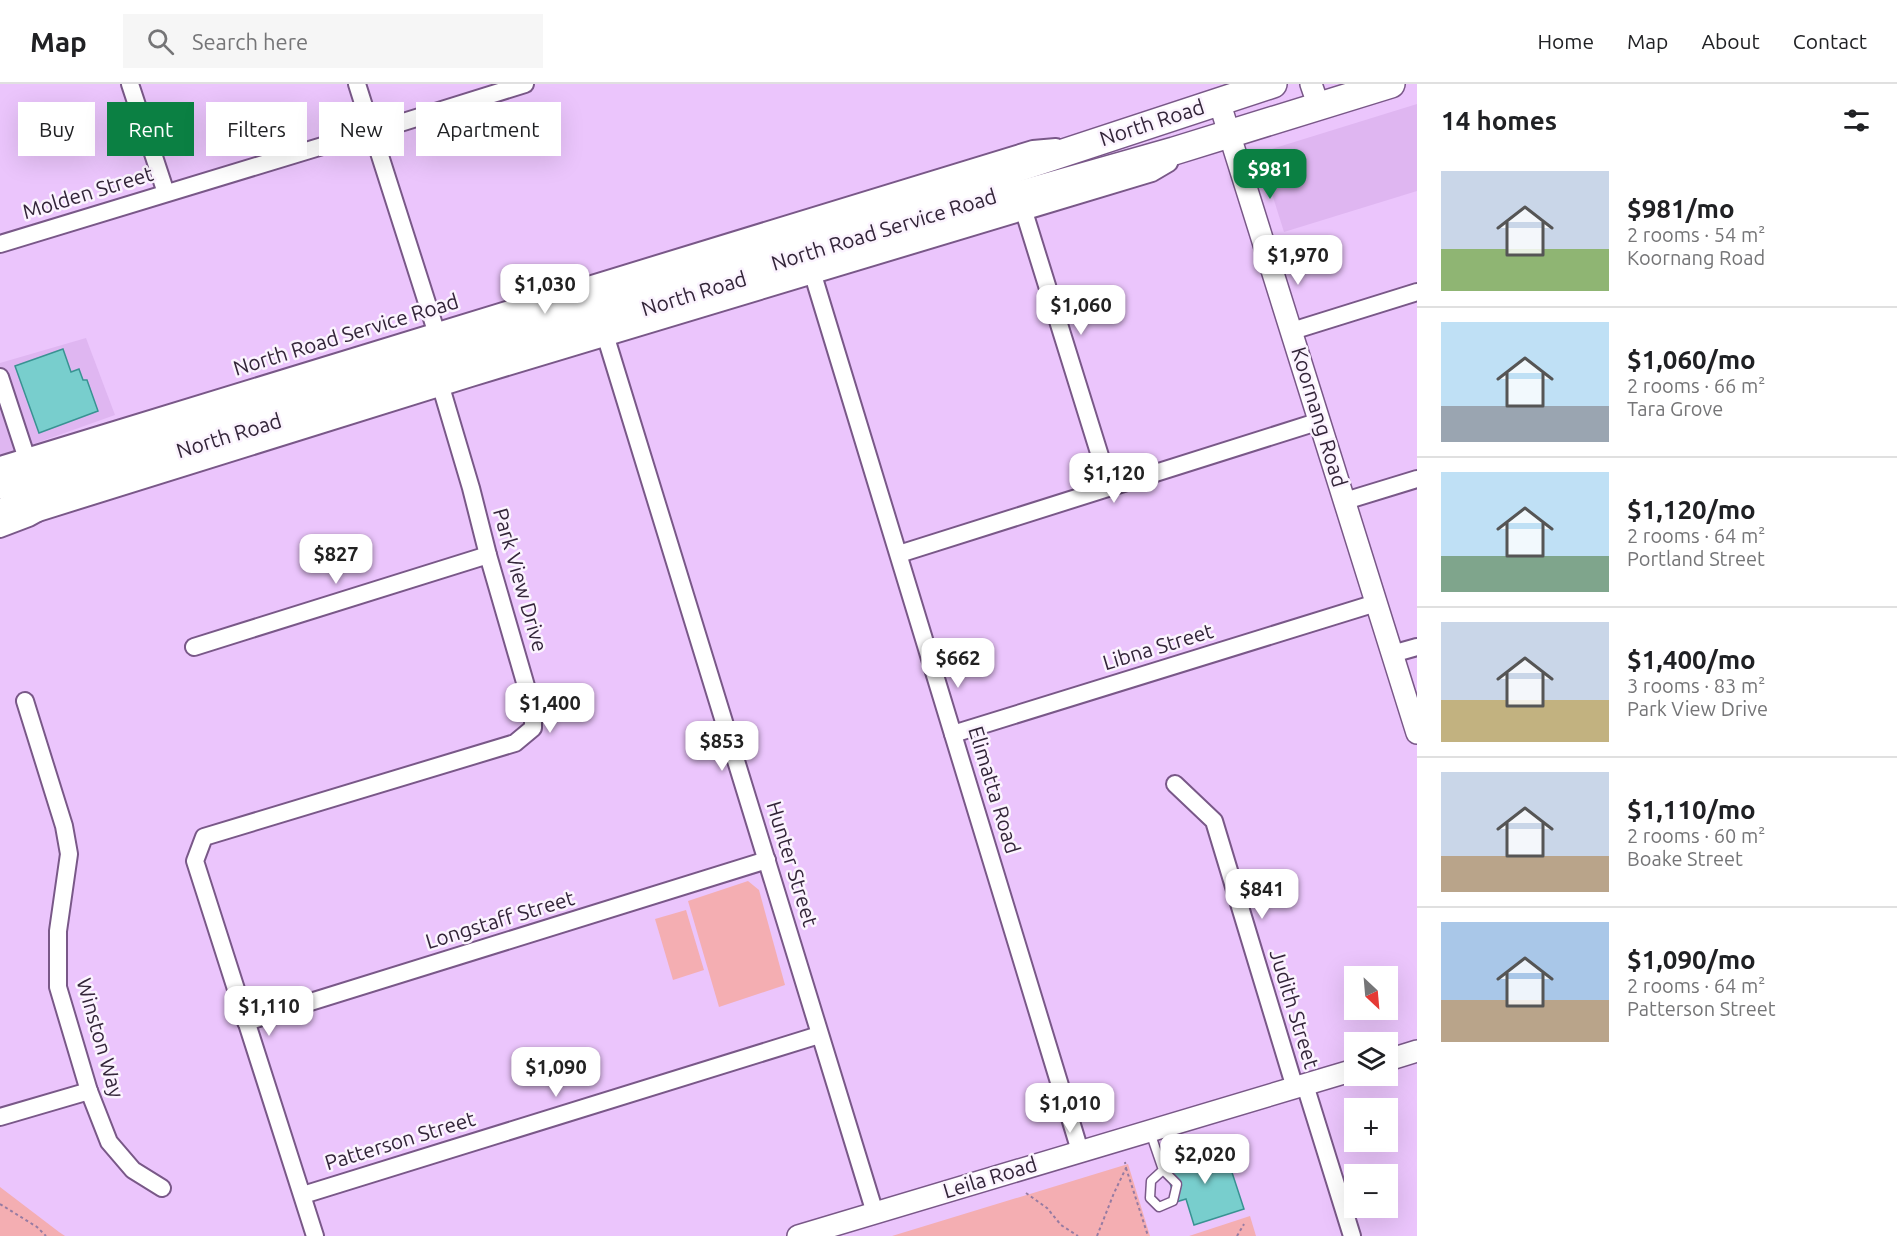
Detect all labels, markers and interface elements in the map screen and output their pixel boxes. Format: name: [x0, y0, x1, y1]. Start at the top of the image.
search box: [123, 14, 543, 68]
icon: search: [144, 25, 177, 58]
text: Map: [30, 26, 87, 57]
text: Search here: [192, 29, 308, 54]
text: Home: [1537, 29, 1594, 53]
text: Map: [1627, 29, 1668, 53]
text: About: [1701, 29, 1760, 53]
text: Contact: [1793, 29, 1867, 53]
street label: North Road: [1096, 94, 1207, 150]
chip: Buy: [18, 102, 95, 156]
chip: Rent: [107, 102, 194, 156]
chip: Filters: [206, 102, 307, 156]
chip: New: [319, 102, 404, 156]
chip: Apartment: [416, 102, 561, 156]
icon: filters: [1840, 104, 1873, 137]
text: 14 homes: [1441, 106, 1557, 135]
pin: $981: [1234, 149, 1306, 200]
text: $981: [1247, 157, 1293, 180]
street label: Molden Street: [19, 161, 156, 223]
street label: North Road Service Road: [768, 183, 999, 275]
text: $981/mo: [1627, 194, 1735, 223]
icon: home: [1489, 195, 1561, 267]
text: 2 rooms · 54 m²: [1627, 223, 1765, 246]
pin: $1,970: [1249, 235, 1347, 286]
text: $1,970: [1267, 243, 1329, 266]
text: Koornang Road: [1627, 246, 1765, 269]
pin: $1,030: [496, 264, 594, 315]
street label: North Road: [638, 266, 749, 320]
text: $1,030: [514, 272, 576, 295]
pin: $1,060: [1032, 285, 1130, 336]
street label: North Road Service Road: [230, 288, 461, 380]
text: $1,060: [1050, 293, 1112, 316]
street label: Koornang Road: [1287, 344, 1353, 490]
text: $1,060/mo: [1627, 345, 1756, 374]
icon: home: [1489, 346, 1561, 418]
text: 2 rooms · 66 m²: [1627, 374, 1765, 397]
text: Tara Grove: [1627, 397, 1723, 420]
street label: North Road: [173, 408, 284, 462]
pin: $1,120: [1065, 453, 1163, 504]
text: $1,120: [1083, 461, 1145, 484]
text: $1,120/mo: [1627, 495, 1756, 524]
icon: home: [1489, 496, 1561, 568]
street label: Park View Drive: [489, 505, 553, 654]
text: 2 rooms · 64 m²: [1627, 524, 1765, 547]
pin: $827: [300, 534, 372, 585]
text: $827: [313, 542, 359, 565]
text: Portland Street: [1627, 547, 1765, 570]
street label: Libna Street: [1100, 618, 1216, 674]
pin: $662: [922, 638, 994, 689]
text: $1,400/mo: [1627, 645, 1756, 674]
text: $662: [935, 646, 981, 669]
icon: home: [1489, 646, 1561, 718]
text: 3 rooms · 83 m²: [1627, 674, 1765, 697]
pin: $1,400: [501, 683, 599, 734]
text: $1,400: [519, 691, 581, 714]
text: Park View Drive: [1627, 697, 1768, 720]
pin: $853: [686, 721, 758, 772]
street label: Elimatta Road: [964, 723, 1026, 856]
text: $853: [699, 729, 745, 752]
text: $1,110/mo: [1627, 795, 1756, 824]
icon: home: [1489, 796, 1561, 868]
street label: Hunter Street: [763, 798, 823, 929]
text: 2 rooms · 60 m²: [1627, 824, 1765, 847]
text: Boake Street: [1627, 847, 1743, 870]
pin: $841: [1226, 869, 1298, 920]
text: $841: [1239, 877, 1285, 900]
street label: Longstaff Street: [422, 885, 577, 953]
text: $1,090/mo: [1627, 945, 1756, 974]
street label: Judith Street: [1265, 946, 1324, 1071]
icon: home: [1489, 946, 1561, 1018]
north arrow: [1344, 966, 1398, 1020]
map controls: [1344, 966, 1398, 1218]
text: 2 rooms · 64 m²: [1627, 974, 1765, 997]
street label: Winston Way: [72, 975, 129, 1100]
pin: $1,110: [220, 986, 318, 1037]
text: $1,110: [238, 994, 300, 1017]
text: Patterson Street: [1627, 997, 1776, 1020]
button: layers: [1344, 1032, 1398, 1086]
pin: $1,090: [507, 1047, 605, 1098]
text: $1,090: [525, 1055, 587, 1078]
pin: $1,010: [1021, 1083, 1119, 1134]
text: $1,010: [1039, 1091, 1101, 1114]
button: +: [1344, 1098, 1398, 1152]
street label: Patterson Street: [322, 1106, 478, 1174]
pin: $2,020: [1156, 1134, 1254, 1185]
text: $2,020: [1174, 1142, 1236, 1165]
street label: Leila Road: [940, 1151, 1040, 1203]
button: −: [1344, 1164, 1398, 1218]

